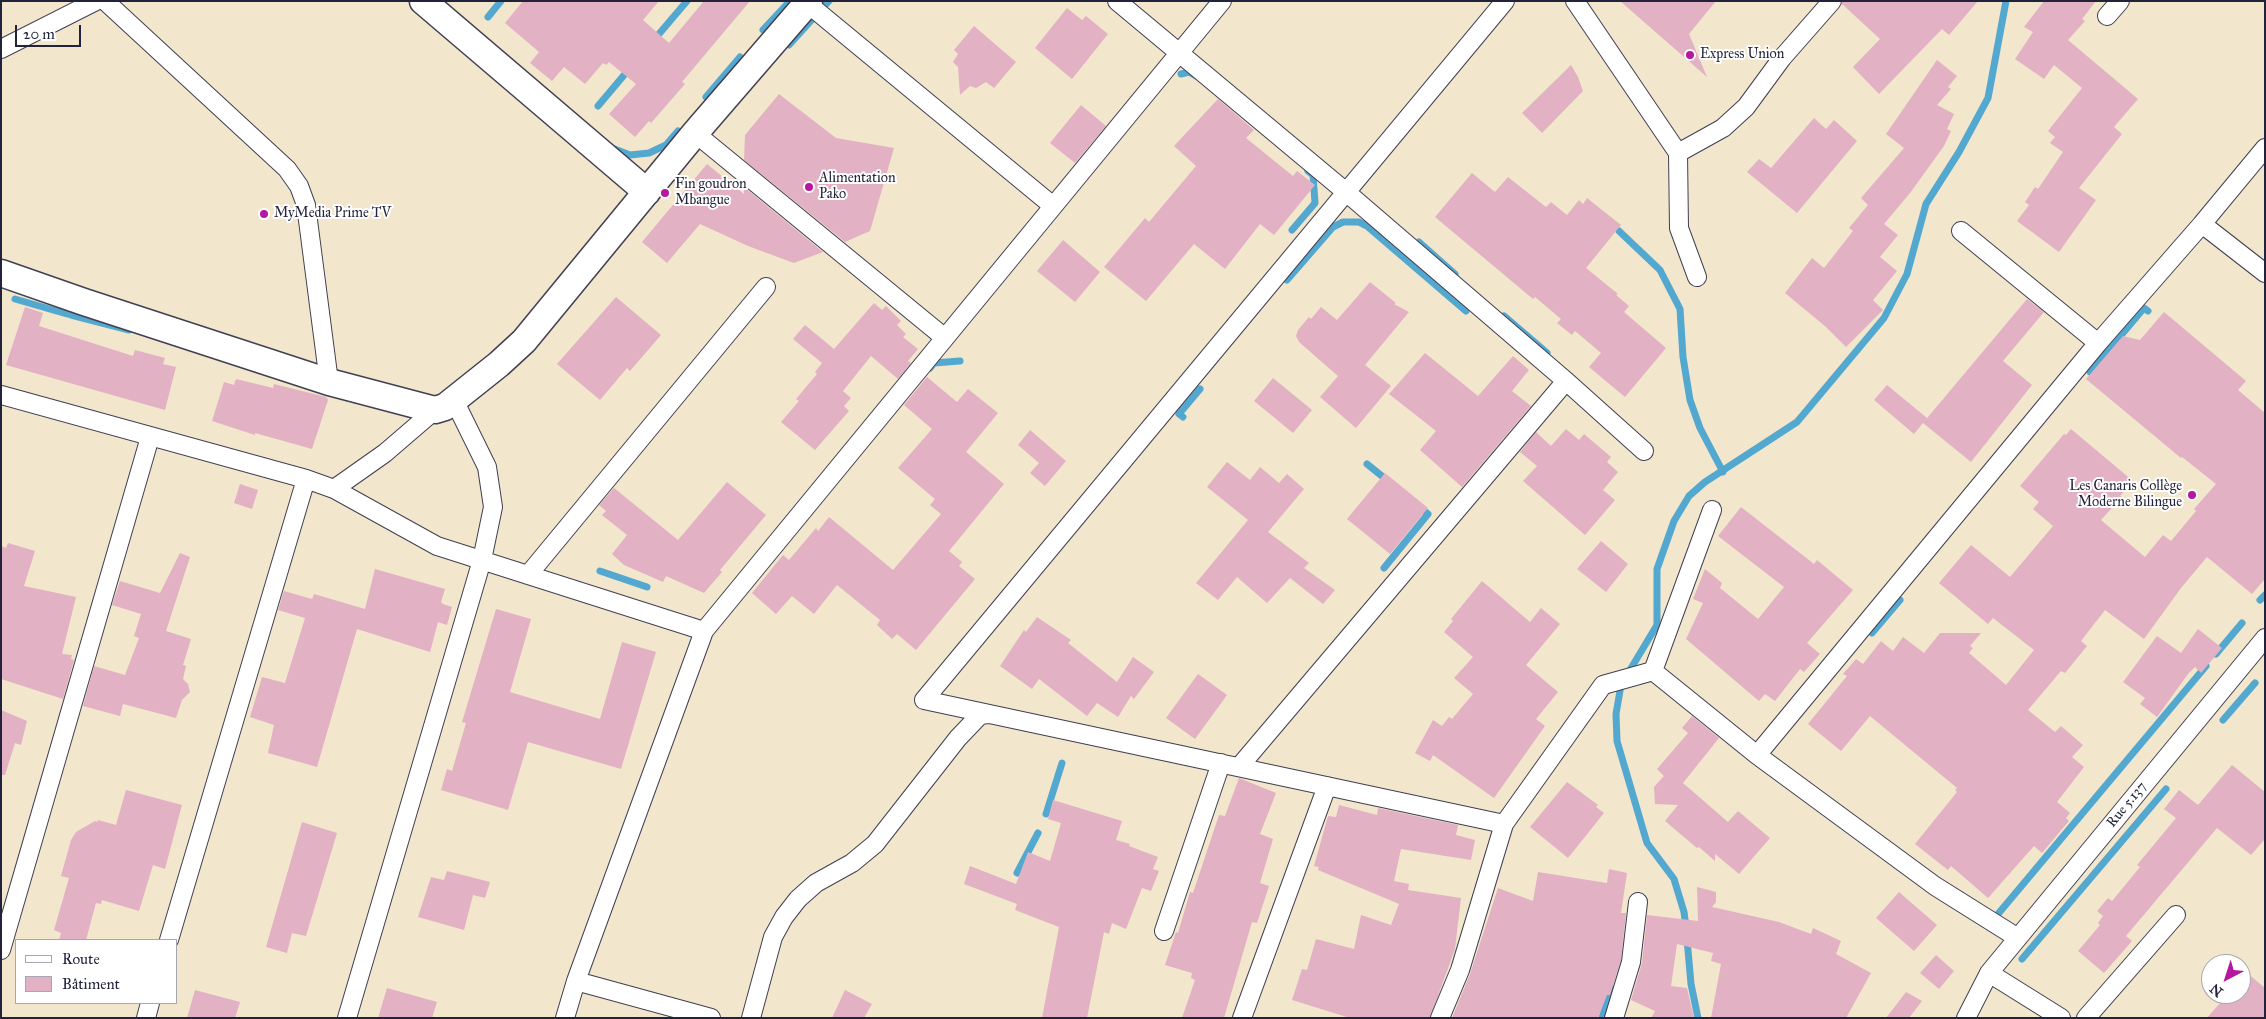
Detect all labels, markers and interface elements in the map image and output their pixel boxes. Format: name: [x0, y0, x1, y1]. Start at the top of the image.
scale bar: [18, 15, 84, 47]
text: 20 m: [23, 25, 55, 43]
place label: Express Union: [1700, 47, 1784, 63]
marker: Express Union: [1684, 49, 1696, 61]
place label: Alimentation Pako: [819, 171, 895, 203]
place label: Fin goudron Mbangue: [675, 177, 747, 210]
marker: Alimentation Pako: [803, 181, 815, 193]
marker: Fin goudron Mbangue: [659, 187, 671, 199]
place label: MyMedia Prime TV: [274, 206, 391, 222]
marker: MyMedia Prime TV: [258, 208, 270, 220]
place label: Les Canaris Collège Moderne Bilingue: [2069, 479, 2182, 512]
marker: Les Canaris Collège Moderne Bilingue: [2186, 489, 2198, 501]
street label: Rue 5.137: [2104, 779, 2150, 831]
legend: [15, 939, 178, 1004]
text: Route: [62, 950, 100, 968]
north arrow: [2201, 954, 2251, 1004]
text: Bâtiment: [62, 975, 120, 993]
text: N: [2207, 980, 2227, 1000]

